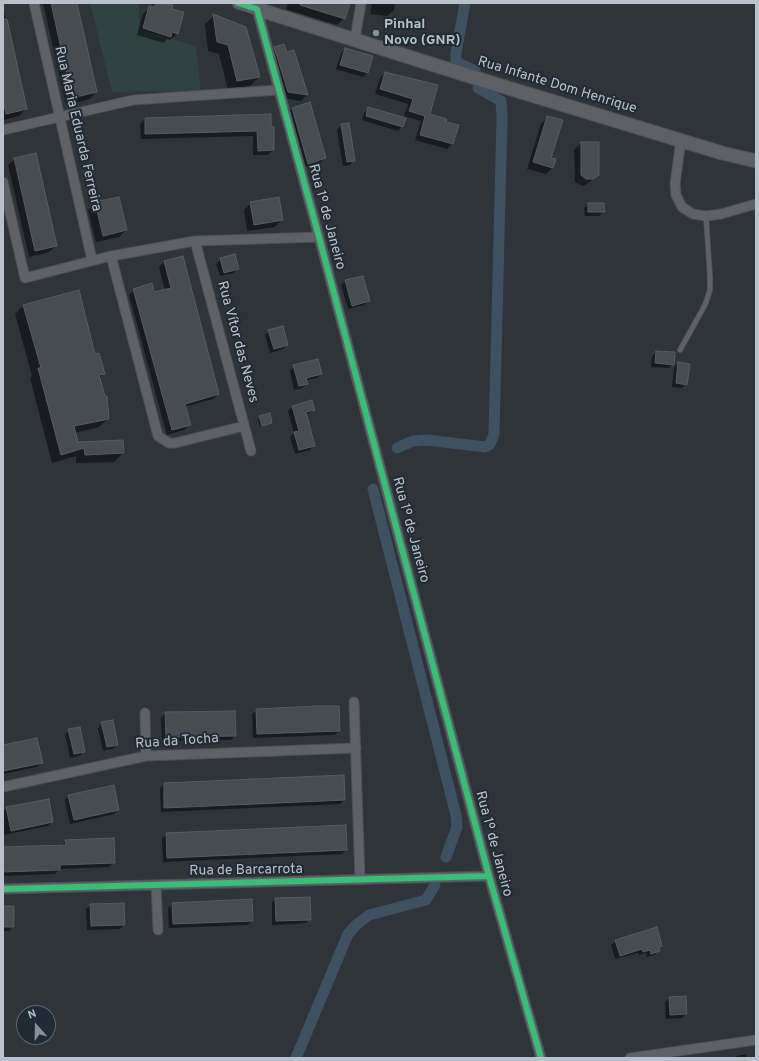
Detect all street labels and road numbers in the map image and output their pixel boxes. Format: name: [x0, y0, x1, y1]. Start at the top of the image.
street label: Rua Maria Eduarda Ferreira: [50, 45, 104, 213]
street label: Rua Infante Dom Henrique: [475, 54, 639, 118]
street label: Rua 1º de Janeiro: [304, 162, 348, 272]
street label: Rua Vítor das Neves: [213, 279, 261, 405]
street label: Rua 1º de Janeiro: [388, 475, 432, 585]
street label: Rua da Tocha: [135, 731, 219, 753]
street label: Rua 1º de Janeiro: [471, 789, 515, 899]
street label: Rua de Barcarrota: [189, 862, 303, 880]

